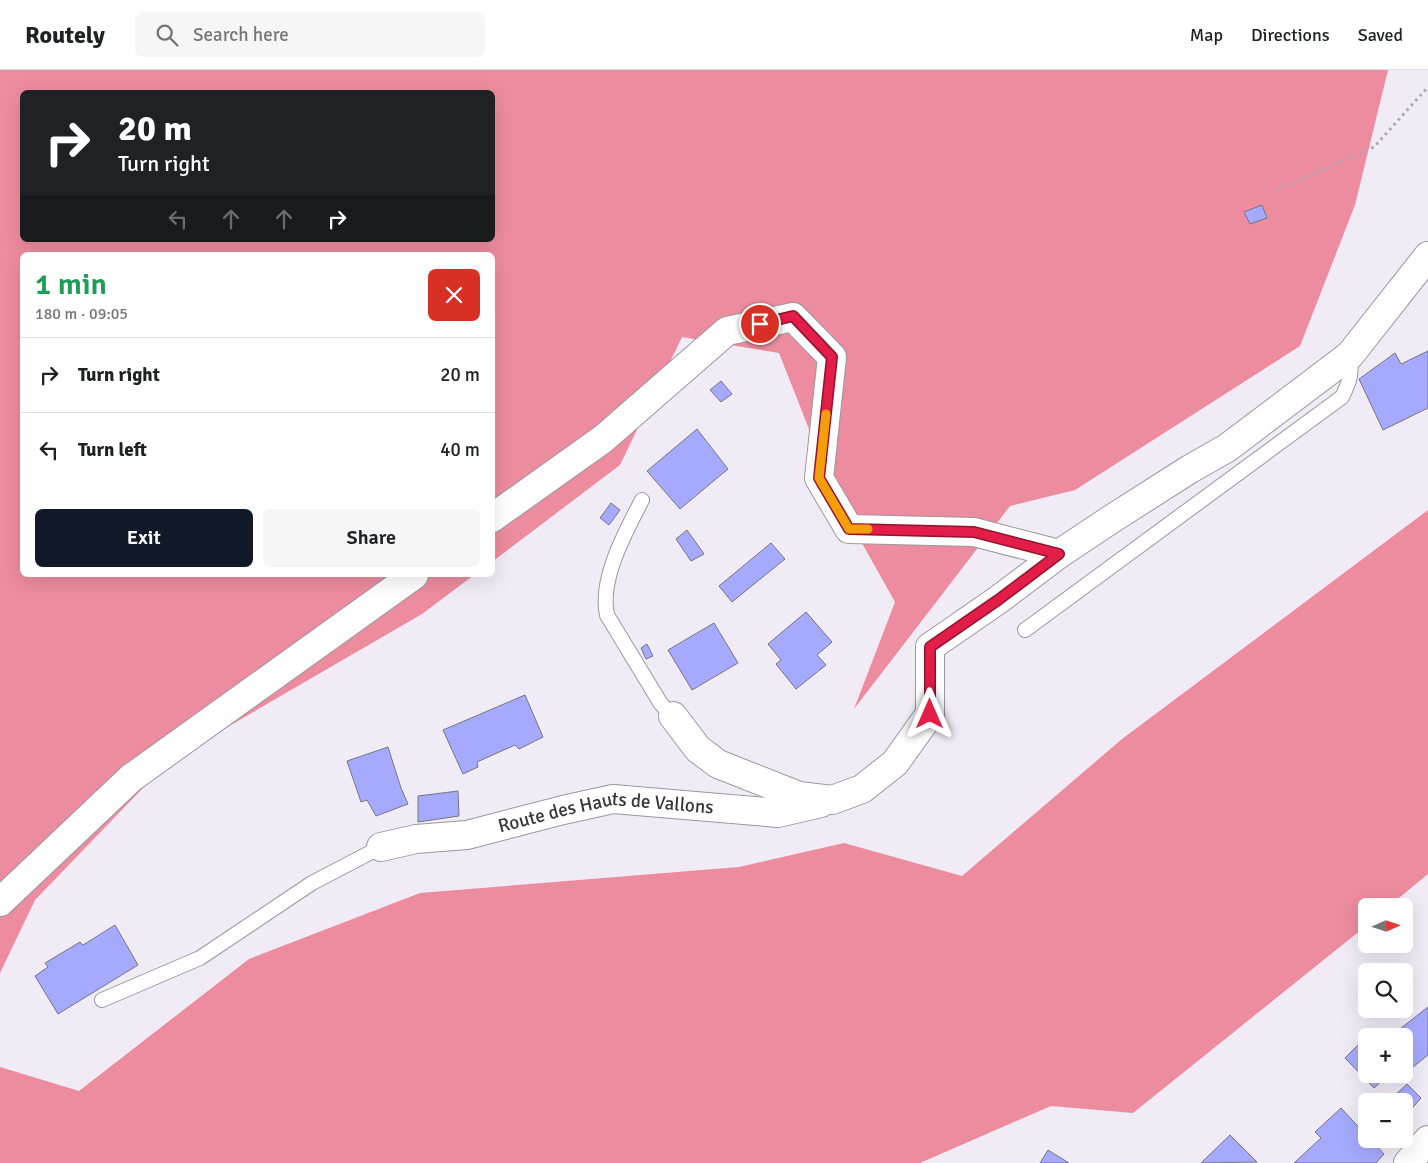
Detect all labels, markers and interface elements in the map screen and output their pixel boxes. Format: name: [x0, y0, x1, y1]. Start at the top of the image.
search box: [135, 12, 485, 57]
text: Routely: [25, 20, 105, 50]
icon: search: [153, 21, 181, 49]
text: Search here: [193, 23, 289, 47]
text: Map: [1190, 24, 1223, 46]
text: Directions: [1251, 24, 1330, 46]
text: Saved: [1358, 24, 1403, 46]
text: 20 m: [118, 107, 192, 150]
icon: right: [35, 110, 100, 175]
text: Turn right: [118, 150, 210, 177]
icon: left: [164, 205, 192, 233]
icon: ahead: [217, 205, 245, 233]
icon: ahead: [270, 205, 298, 233]
icon: right: [323, 205, 351, 233]
text: 1 min: [35, 266, 107, 303]
button: close: [428, 269, 480, 321]
pin: [739, 303, 781, 345]
text: 180 m · 09:05: [35, 304, 128, 324]
icon: arrive: [746, 310, 774, 338]
icon: right: [35, 361, 63, 389]
text: Turn right: [78, 363, 160, 387]
text: 20 m: [440, 363, 480, 387]
icon: left: [35, 436, 63, 464]
text: Turn left: [78, 438, 147, 462]
text: 40 m: [440, 438, 480, 462]
button: Exit: [35, 509, 253, 567]
button: Share: [263, 509, 480, 567]
position arrow: [903, 687, 955, 739]
street label: Route des Hauts de Vallons: [495, 787, 715, 838]
north arrow: [1358, 898, 1412, 952]
map controls: [1358, 898, 1413, 1148]
button: search: [1358, 963, 1413, 1018]
button: +: [1358, 1028, 1413, 1083]
button: −: [1358, 1093, 1413, 1148]

